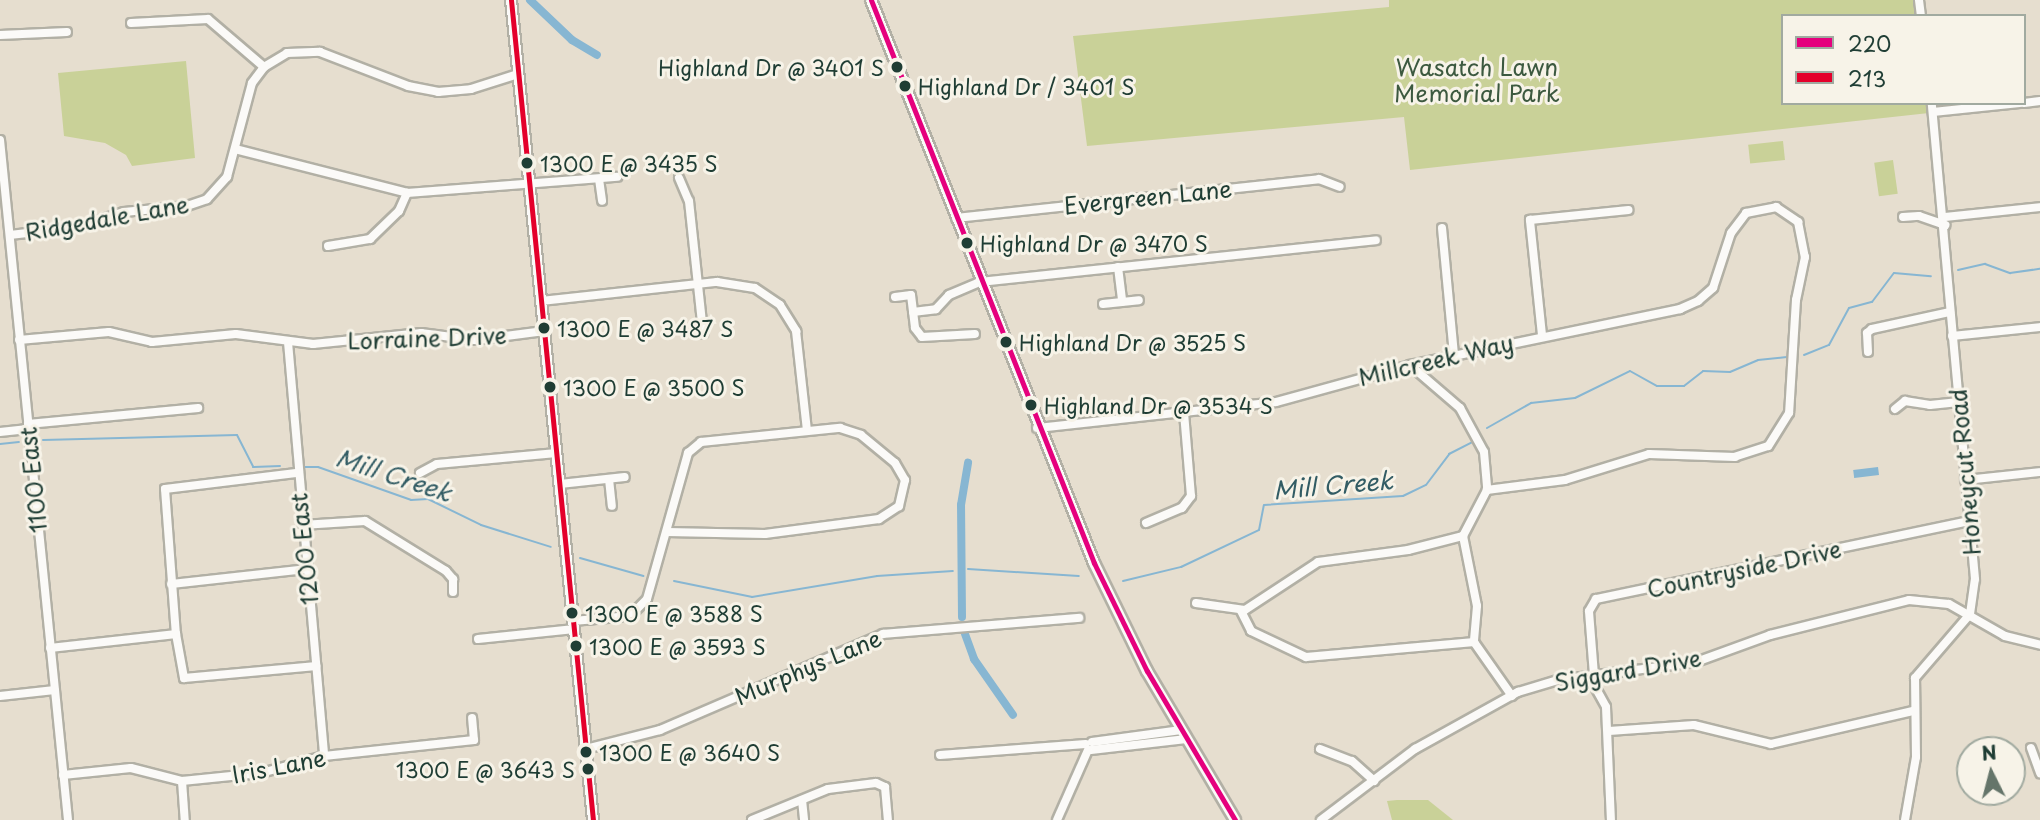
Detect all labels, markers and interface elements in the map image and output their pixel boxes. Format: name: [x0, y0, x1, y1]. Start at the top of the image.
legend: [1781, 14, 2026, 105]
text: 220: [1848, 27, 1891, 59]
park label: Wasatch Lawn Memorial Park: [1394, 53, 1560, 107]
place label: Highland Dr @ 3401 S: [658, 54, 884, 80]
marker: Highland Dr @ 3401 S: [890, 60, 904, 74]
text: 213: [1848, 62, 1886, 94]
place label: Highland Dr / 3401 S: [918, 73, 1135, 99]
marker: Highland Dr / 3401 S: [898, 79, 912, 93]
place label: 1300 E @ 3435 S: [540, 150, 719, 176]
marker: 1300 E @ 3435 S: [520, 156, 534, 170]
street label: Evergreen Lane: [1061, 174, 1235, 220]
street label: Ridgedale Lane: [23, 190, 191, 246]
place label: Highland Dr @ 3470 S: [980, 230, 1210, 256]
marker: Highland Dr @ 3470 S: [960, 236, 974, 250]
place label: 1300 E @ 3487 S: [557, 315, 733, 341]
street label: Lorraine Drive: [347, 321, 507, 355]
marker: 1300 E @ 3487 S: [537, 321, 551, 335]
place label: Highland Dr @ 3525 S: [1019, 329, 1249, 355]
street label: Millcreek Way: [1355, 329, 1517, 391]
marker: Highland Dr @ 3525 S: [999, 335, 1013, 349]
place label: 1300 E @ 3500 S: [563, 374, 745, 400]
marker: 1300 E @ 3500 S: [543, 380, 557, 394]
street label: Honeycut Road: [1944, 387, 1986, 557]
place label: Highland Dr @ 3534 S: [1044, 392, 1274, 418]
marker: Highland Dr @ 3534 S: [1024, 398, 1038, 412]
street label: 1100 East: [14, 424, 52, 536]
water label: Mill Creek: [332, 443, 456, 507]
water label: Mill Creek: [1272, 465, 1394, 505]
street label: 1200 East: [284, 491, 324, 607]
street label: Countryside Drive: [1644, 535, 1844, 603]
place label: 1300 E @ 3588 S: [585, 600, 763, 626]
marker: 1300 E @ 3588 S: [565, 606, 579, 620]
street label: Murphys Lane: [730, 623, 886, 711]
place label: 1300 E @ 3593 S: [589, 633, 767, 659]
marker: 1300 E @ 3593 S: [569, 639, 583, 653]
street label: Siggard Drive: [1551, 643, 1705, 697]
north arrow: [1956, 736, 2026, 806]
text: N: [1980, 737, 1998, 767]
place label: 1300 E @ 3640 S: [599, 739, 782, 765]
street label: Iris Lane: [230, 743, 328, 789]
marker: 1300 E @ 3640 S: [579, 745, 593, 759]
place label: 1300 E @ 3643 S: [394, 756, 575, 782]
marker: 1300 E @ 3643 S: [581, 762, 595, 776]

